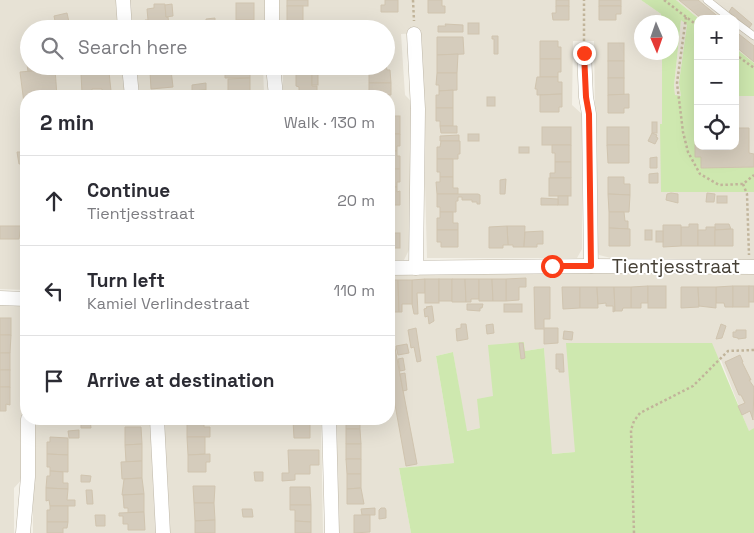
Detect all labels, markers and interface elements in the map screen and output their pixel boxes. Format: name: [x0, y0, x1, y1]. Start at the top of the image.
north arrow: [634, 15, 679, 60]
map controls: [694, 15, 739, 150]
button: +: [694, 15, 739, 60]
search box: [20, 20, 395, 75]
icon: search: [38, 34, 66, 62]
text: Search here: [78, 35, 188, 60]
route end: [573, 42, 596, 65]
button: −: [694, 60, 739, 105]
button: locate: [694, 105, 739, 150]
text: 2 min: [40, 109, 94, 136]
text: Walk · 130 m: [284, 112, 375, 133]
text: Continue: [87, 178, 170, 203]
icon: ahead: [40, 187, 68, 215]
text: 20 m: [337, 190, 375, 211]
text: Tientjesstraat: [87, 203, 195, 224]
street label: Tientjesstraat: [612, 254, 740, 279]
route start: [541, 255, 564, 278]
text: Turn left: [87, 268, 165, 293]
icon: left: [40, 277, 68, 305]
text: 110 m: [333, 280, 375, 301]
text: Kamiel Verlindestraat: [87, 293, 250, 314]
icon: arrive: [40, 367, 68, 395]
text: Arrive at destination: [87, 368, 275, 393]

